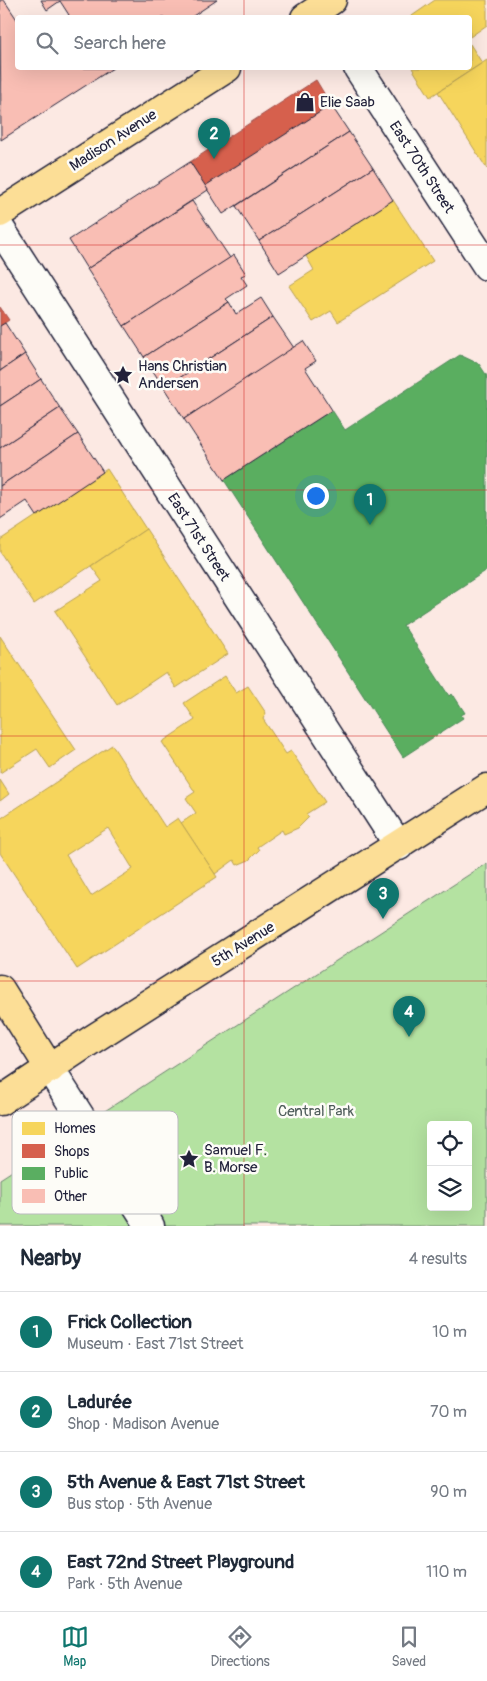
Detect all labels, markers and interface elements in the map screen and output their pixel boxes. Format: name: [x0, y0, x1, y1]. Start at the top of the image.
search box: [15, 15, 472, 70]
icon: search: [33, 29, 61, 57]
text: Search here: [73, 31, 166, 55]
shop icon: Elie Saab: [294, 91, 316, 113]
place label: Elie Saab: [320, 93, 375, 112]
street label: Madison Avenue: [66, 105, 161, 176]
pin: 2: [198, 118, 230, 159]
street label: East 70th Street: [385, 118, 459, 218]
place label: Hans Christian Andersen: [138, 357, 227, 393]
place icon: Hans Christian Andersen: [112, 364, 134, 386]
your location: [303, 483, 329, 509]
pin: 1: [354, 484, 386, 525]
street label: East 71st Street: [163, 490, 235, 586]
pin: 3: [367, 878, 399, 919]
street label: 5th Avenue: [208, 917, 279, 971]
pin: 4: [393, 996, 425, 1037]
park label: Central Park: [278, 1102, 355, 1121]
legend: [12, 1111, 178, 1214]
text: Homes: [54, 1120, 96, 1137]
map controls: [427, 1121, 472, 1211]
button: locate: [427, 1121, 472, 1166]
place label: Samuel F. B. Morse: [204, 1141, 267, 1177]
text: Shops: [54, 1143, 90, 1160]
place icon: Samuel F. B. Morse: [178, 1148, 200, 1170]
text: Public: [54, 1165, 89, 1182]
button: layers: [427, 1166, 472, 1211]
text: Other: [54, 1188, 87, 1205]
text: Nearby: [20, 1245, 81, 1272]
text: 4 results: [409, 1249, 467, 1269]
text: Frick Collection: [67, 1310, 192, 1334]
text: 1: [33, 1322, 39, 1342]
text: 10 m: [432, 1322, 467, 1342]
text: Museum · East 71st Street: [67, 1334, 244, 1354]
text: Ladurée: [67, 1390, 132, 1414]
text: 2: [32, 1402, 40, 1422]
text: 70 m: [430, 1402, 467, 1422]
text: Shop · Madison Avenue: [67, 1414, 219, 1434]
text: 5th Avenue & East 71st Street: [67, 1470, 305, 1494]
text: 3: [32, 1482, 40, 1502]
text: 90 m: [430, 1482, 467, 1502]
text: Bus stop · 5th Avenue: [67, 1494, 212, 1514]
text: East 72nd Street Playground: [67, 1550, 294, 1574]
text: 4: [31, 1562, 41, 1582]
text: 110 m: [426, 1562, 467, 1582]
text: Park · 5th Avenue: [67, 1574, 182, 1594]
tab: Map: [61, 1623, 89, 1670]
tab: Directions: [210, 1623, 270, 1670]
tab: Saved: [391, 1623, 426, 1670]

